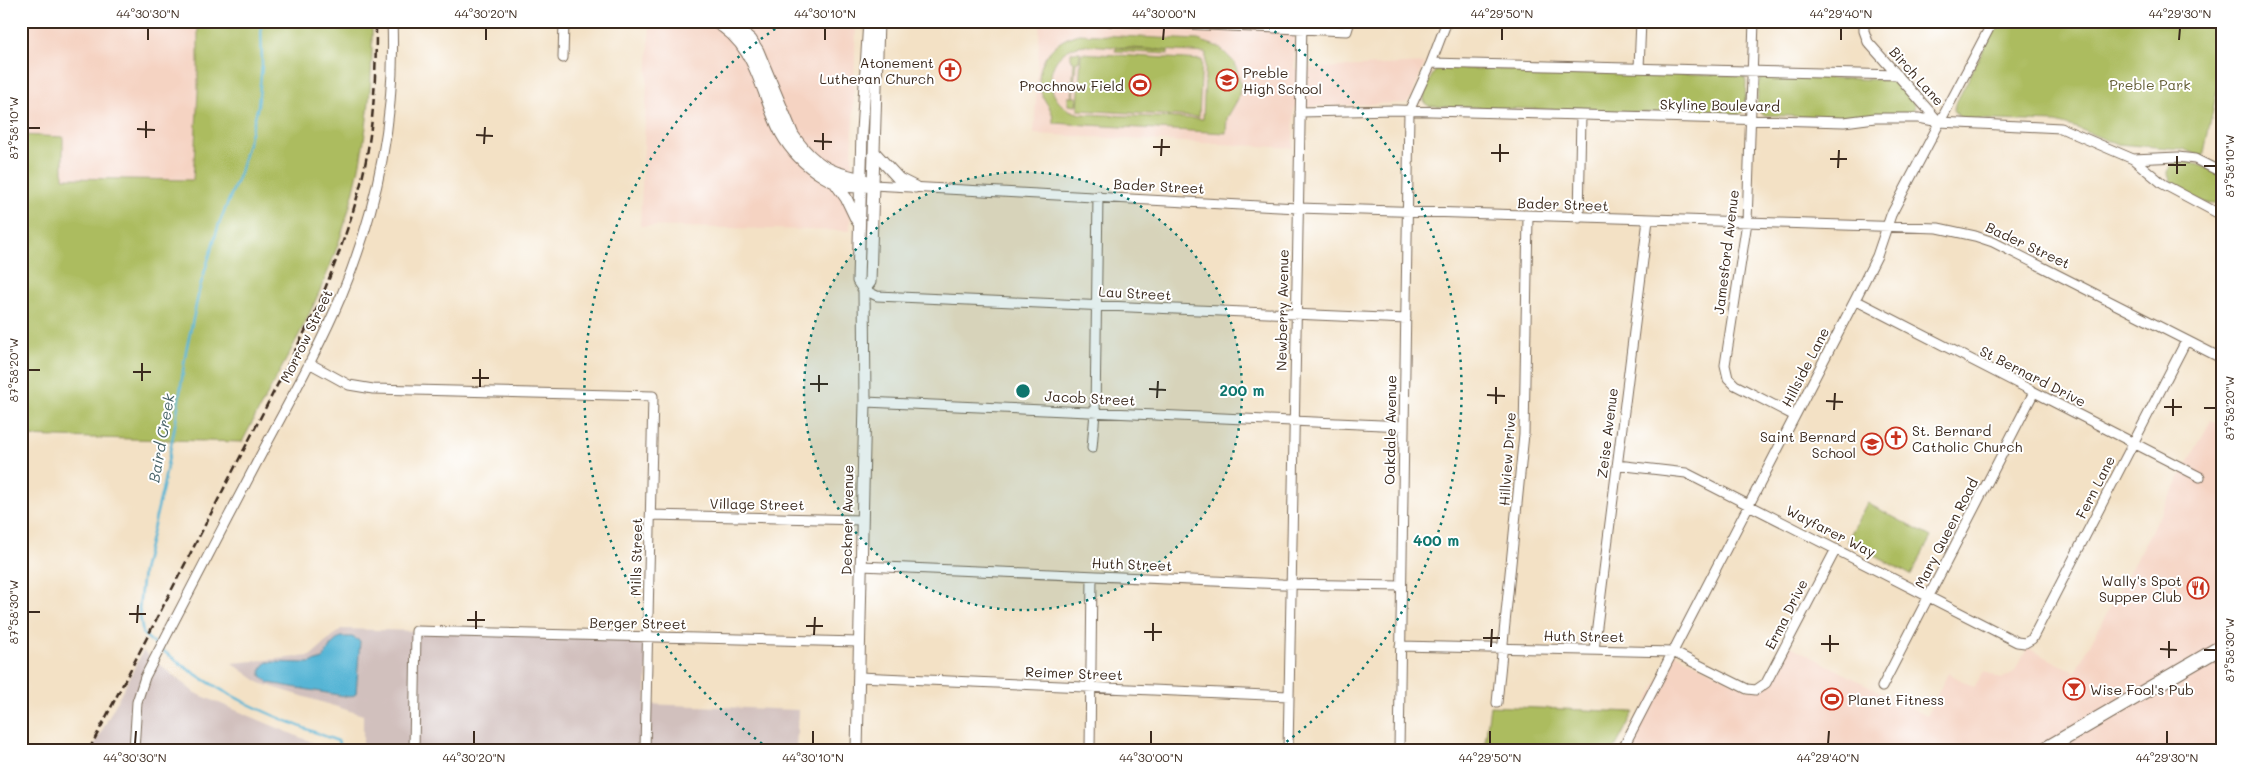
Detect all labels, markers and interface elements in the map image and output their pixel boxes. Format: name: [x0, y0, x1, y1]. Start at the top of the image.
text: 44°30'30"N: [116, 5, 180, 21]
text: 44°30'20"N: [455, 5, 517, 21]
text: 44°30'10"N: [794, 5, 856, 21]
text: 44°30'00"N: [1132, 5, 1196, 21]
text: 44°29'50"N: [1471, 5, 1533, 21]
text: 44°29'40"N: [1810, 5, 1872, 21]
text: 44°29'30"N: [2149, 5, 2211, 21]
street label: Birch Lane: [1885, 42, 1949, 110]
place label: Atonement Lutheran Church: [820, 53, 934, 88]
church icon: Atonement Lutheran Church: [938, 58, 962, 82]
place label: Preble High School: [1243, 63, 1322, 98]
school or university icon: Preble High School: [1215, 68, 1239, 92]
sports icon: Prochnow Field: [1128, 73, 1152, 97]
park label: Preble Park: [2109, 75, 2191, 94]
place label: Prochnow Field: [1019, 76, 1124, 95]
street label: Skyline Boulevard: [1660, 94, 1780, 116]
text: 87°58'10"W: [5, 96, 21, 160]
text: 87°58'10"W: [2221, 134, 2237, 198]
street label: Bader Street: [1113, 174, 1205, 198]
street label: Jamesford Avenue: [1709, 189, 1743, 315]
street label: Bader Street: [1517, 193, 1609, 215]
street label: Bader Street: [1983, 217, 2073, 273]
street label: Newberry Avenue: [1271, 249, 1293, 371]
street label: Lau Street: [1098, 282, 1172, 304]
street label: Morrow Street: [275, 286, 337, 386]
street label: Hillside Lane: [1777, 324, 1833, 410]
text: 87°58'20"W: [5, 338, 21, 402]
street label: St Bernard Drive: [1977, 341, 2089, 411]
street label: Oakdale Avenue: [1380, 375, 1400, 485]
text: 87°58'20"W: [2221, 376, 2237, 440]
text: 200 m: [1220, 380, 1265, 400]
centre of rings: [1014, 382, 1032, 400]
street label: Jacob Street: [1044, 386, 1136, 410]
street label: Zeise Avenue: [1592, 387, 1622, 479]
water label: Baird Creek: [143, 391, 179, 484]
street label: Hillview Drive: [1494, 411, 1520, 507]
place label: St. Bernard Catholic Church: [1912, 421, 2022, 456]
church icon: St. Bernard Catholic Church: [1884, 426, 1908, 450]
place label: Saint Bernard School: [1760, 427, 1856, 462]
school or university icon: Saint Bernard School: [1860, 432, 1884, 456]
street label: Fern Lane: [2071, 452, 2119, 522]
street label: Deckner Avenue: [837, 465, 857, 575]
street label: Mary Queen Road: [1910, 474, 1982, 592]
street label: Village Street: [709, 494, 805, 514]
street label: Wayfarer Way: [1783, 500, 1879, 562]
street label: Mills Street: [626, 518, 646, 596]
text: 400 m: [1413, 530, 1459, 550]
street label: Huth Street: [1091, 553, 1173, 575]
place label: Wally's Spot Supper Club: [2099, 571, 2182, 606]
street label: Erma Drive: [1760, 576, 1812, 652]
restaurant icon: Wally's Spot Supper Club: [2186, 576, 2210, 600]
text: 87°58'30"W: [5, 580, 21, 644]
street label: Berger Street: [589, 613, 687, 633]
text: 87°58'30"W: [2221, 618, 2237, 682]
street label: Huth Street: [1543, 626, 1625, 646]
street label: Reimer Street: [1025, 662, 1123, 684]
bar icon: Wise Fool's Pub: [2062, 677, 2086, 701]
place label: Wise Fool's Pub: [2090, 680, 2194, 699]
sports icon: Planet Fitness: [1820, 687, 1844, 711]
place label: Planet Fitness: [1848, 690, 1944, 709]
text: 44°30'30"N: [103, 749, 167, 765]
text: 44°30'20"N: [443, 749, 505, 765]
text: 44°30'10"N: [782, 749, 844, 765]
text: 44°30'00"N: [1119, 749, 1183, 765]
text: 44°29'50"N: [1459, 749, 1521, 765]
text: 44°29'40"N: [1797, 749, 1859, 765]
text: 44°29'30"N: [2136, 749, 2198, 765]

